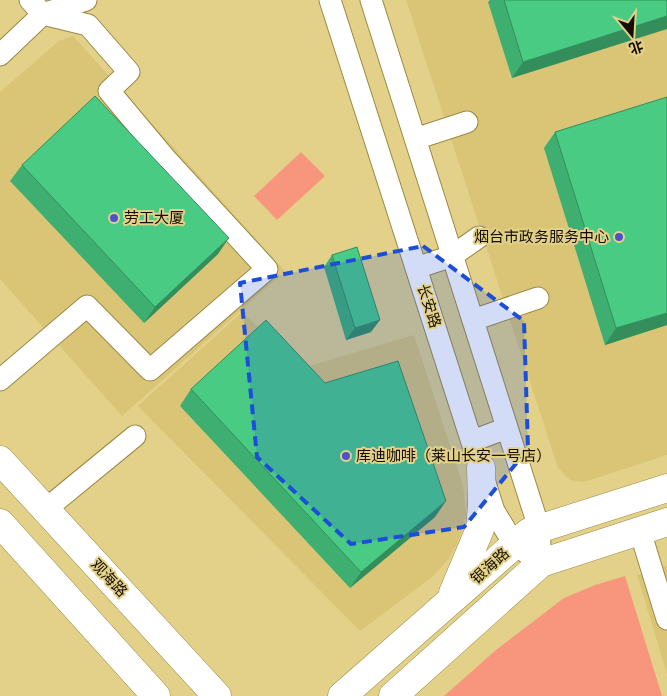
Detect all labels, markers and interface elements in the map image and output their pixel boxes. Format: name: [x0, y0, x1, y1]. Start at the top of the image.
north arrow: [607, 10, 657, 60]
text: 北: [627, 37, 646, 59]
place label: 劳工大厦: [124, 207, 184, 228]
marker: 劳工大厦: [108, 212, 120, 224]
place label: 烟台市政务服务中心: [474, 226, 609, 247]
marker: 烟台市政务服务中心: [613, 231, 625, 243]
street label: 长安路: [413, 281, 446, 330]
place label: 库迪咖啡（莱山长安一号店）: [356, 445, 551, 466]
marker: 库迪咖啡（莱山长安一号店）: [340, 450, 352, 462]
street label: 银海路: [466, 543, 513, 588]
street label: 观海路: [86, 554, 132, 601]

